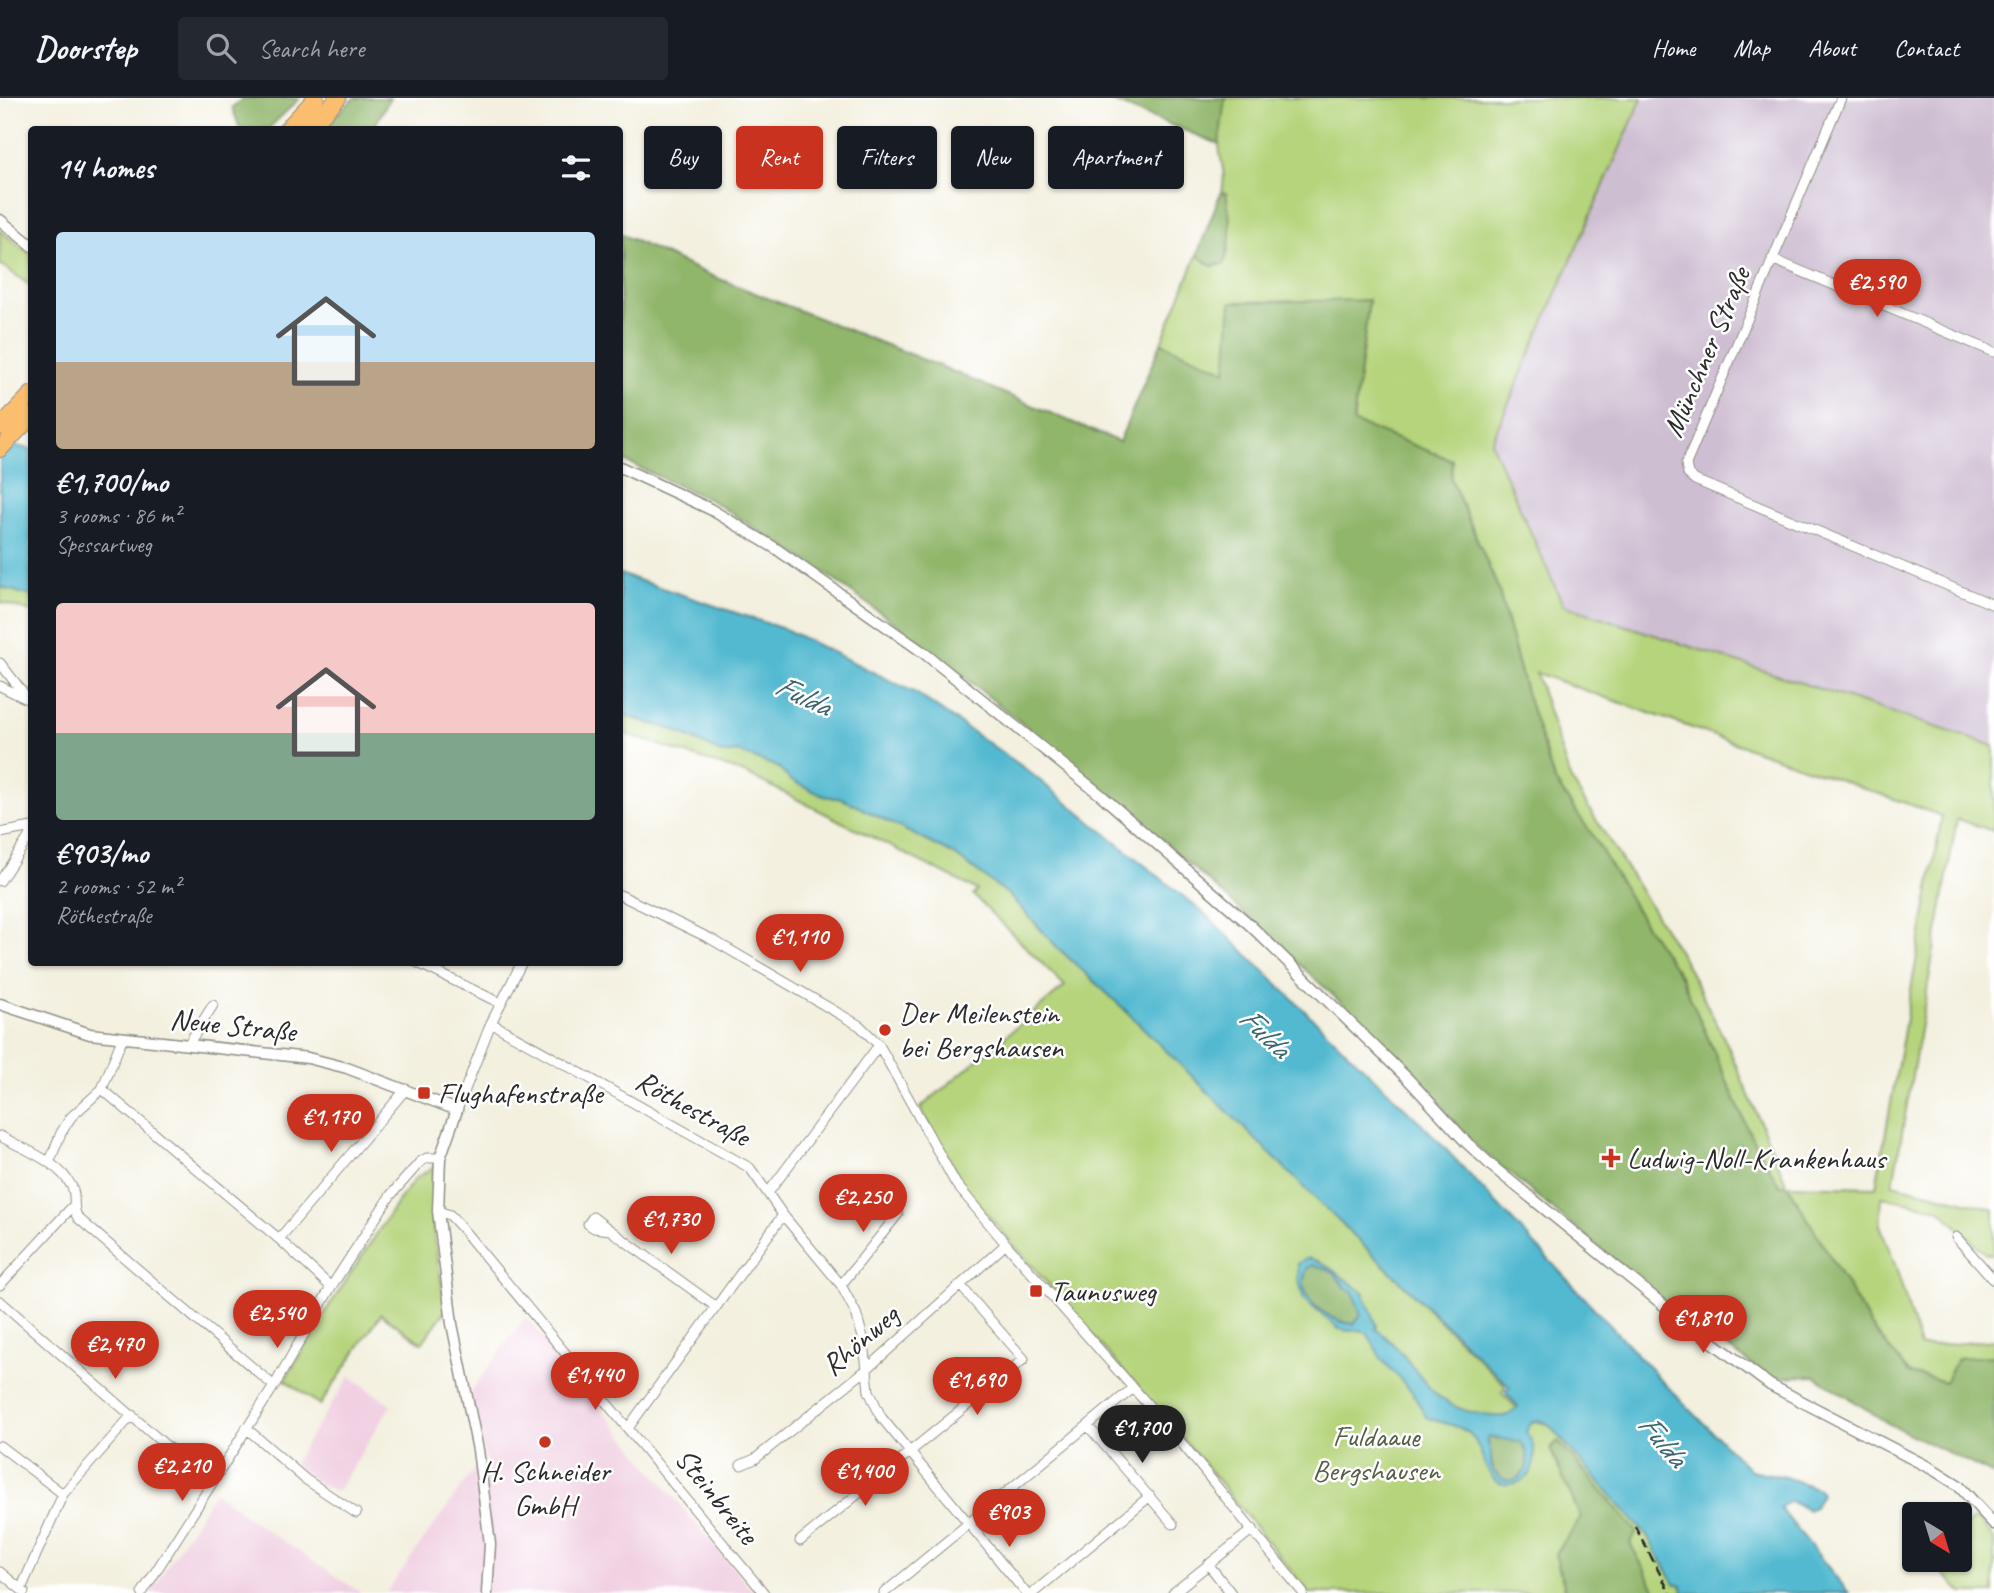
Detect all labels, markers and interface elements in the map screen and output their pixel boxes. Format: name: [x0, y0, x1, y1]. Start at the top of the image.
search box: [178, 17, 668, 80]
text: Doorstep: [35, 27, 136, 69]
icon: search: [202, 29, 240, 67]
text: Search here: [258, 32, 364, 65]
text: Home: [1652, 33, 1695, 63]
text: Map: [1733, 33, 1770, 63]
text: About: [1808, 33, 1856, 63]
text: Contact: [1894, 33, 1959, 63]
chip: Buy: [644, 126, 722, 189]
chip: Rent: [736, 126, 823, 189]
chip: Filters: [837, 126, 937, 189]
chip: New: [951, 126, 1034, 189]
chip: Apartment: [1048, 126, 1184, 189]
text: 14 homes: [56, 149, 154, 187]
icon: filters: [557, 149, 595, 187]
street label: Münchner Straße: [1653, 259, 1760, 443]
pin: €2,590: [1820, 260, 1934, 319]
text: €2,590: [1849, 267, 1905, 296]
icon: home: [263, 278, 389, 404]
text: €1,700/mo: [56, 463, 168, 501]
text: 3 rooms · 86 m²: [56, 501, 180, 530]
text: Spessartweg: [56, 530, 152, 559]
icon: home: [263, 649, 389, 775]
water label: Fulda: [768, 664, 840, 727]
text: €903/mo: [56, 834, 148, 872]
text: 2 rooms · 52 m²: [56, 872, 180, 901]
text: Röthestraße: [56, 901, 152, 930]
pin: €1,110: [743, 914, 857, 974]
text: €1,110: [772, 922, 828, 951]
place label: Der Meilenstein bei Bergshausen: [899, 994, 1065, 1066]
water label: Fulda: [1230, 997, 1302, 1069]
street label: Neue Straße: [168, 1000, 300, 1051]
marker: Der Meilenstein bei Bergshausen: [877, 1022, 893, 1038]
street label: Röthestraße: [629, 1061, 759, 1156]
place label: Flughafenstraße: [438, 1074, 605, 1112]
marker: Flughafenstraße: [416, 1085, 432, 1101]
pin: €1,170: [274, 1094, 388, 1154]
text: €1,170: [303, 1102, 359, 1131]
place label: Ludwig-Noll-Krankenhaus: [1627, 1139, 1888, 1177]
marker: Ludwig-Noll-Krankenhaus: [1601, 1148, 1621, 1168]
pin: €2,250: [806, 1174, 920, 1234]
text: €2,250: [835, 1182, 891, 1211]
pin: €1,730: [614, 1196, 728, 1256]
text: €1,730: [643, 1204, 699, 1233]
place label: Taunusweg: [1050, 1272, 1157, 1310]
marker: Taunusweg: [1028, 1283, 1044, 1299]
pin: €2,540: [220, 1290, 334, 1350]
street label: Rhönweg: [814, 1295, 908, 1384]
pin: €1,810: [1646, 1296, 1760, 1355]
text: €2,540: [249, 1298, 305, 1327]
text: €1,810: [1675, 1303, 1731, 1332]
pin: €2,470: [58, 1322, 172, 1381]
text: €2,470: [87, 1329, 143, 1358]
pin: €1,440: [538, 1352, 652, 1412]
pin: €1,690: [920, 1358, 1034, 1417]
text: €1,440: [567, 1360, 623, 1389]
text: €1,690: [949, 1365, 1005, 1394]
water label: Fulda: [1629, 1405, 1699, 1478]
pin: €1,700: [1085, 1406, 1199, 1465]
text: €1,700: [1114, 1413, 1170, 1442]
park label: Fuldaaue Bergshausen: [1312, 1417, 1441, 1489]
marker: H. Schneider GmbH: [537, 1434, 553, 1450]
street label: Steinbreite: [667, 1440, 769, 1554]
pin: €2,210: [125, 1444, 239, 1503]
pin: €1,400: [808, 1448, 922, 1508]
text: €2,210: [154, 1451, 210, 1480]
place label: H. Schneider GmbH: [480, 1452, 612, 1524]
text: €1,400: [837, 1456, 893, 1485]
pin: €903: [968, 1490, 1050, 1549]
text: €903: [988, 1497, 1030, 1526]
north arrow: [1902, 1502, 1972, 1572]
map controls: [1902, 1502, 1972, 1572]

